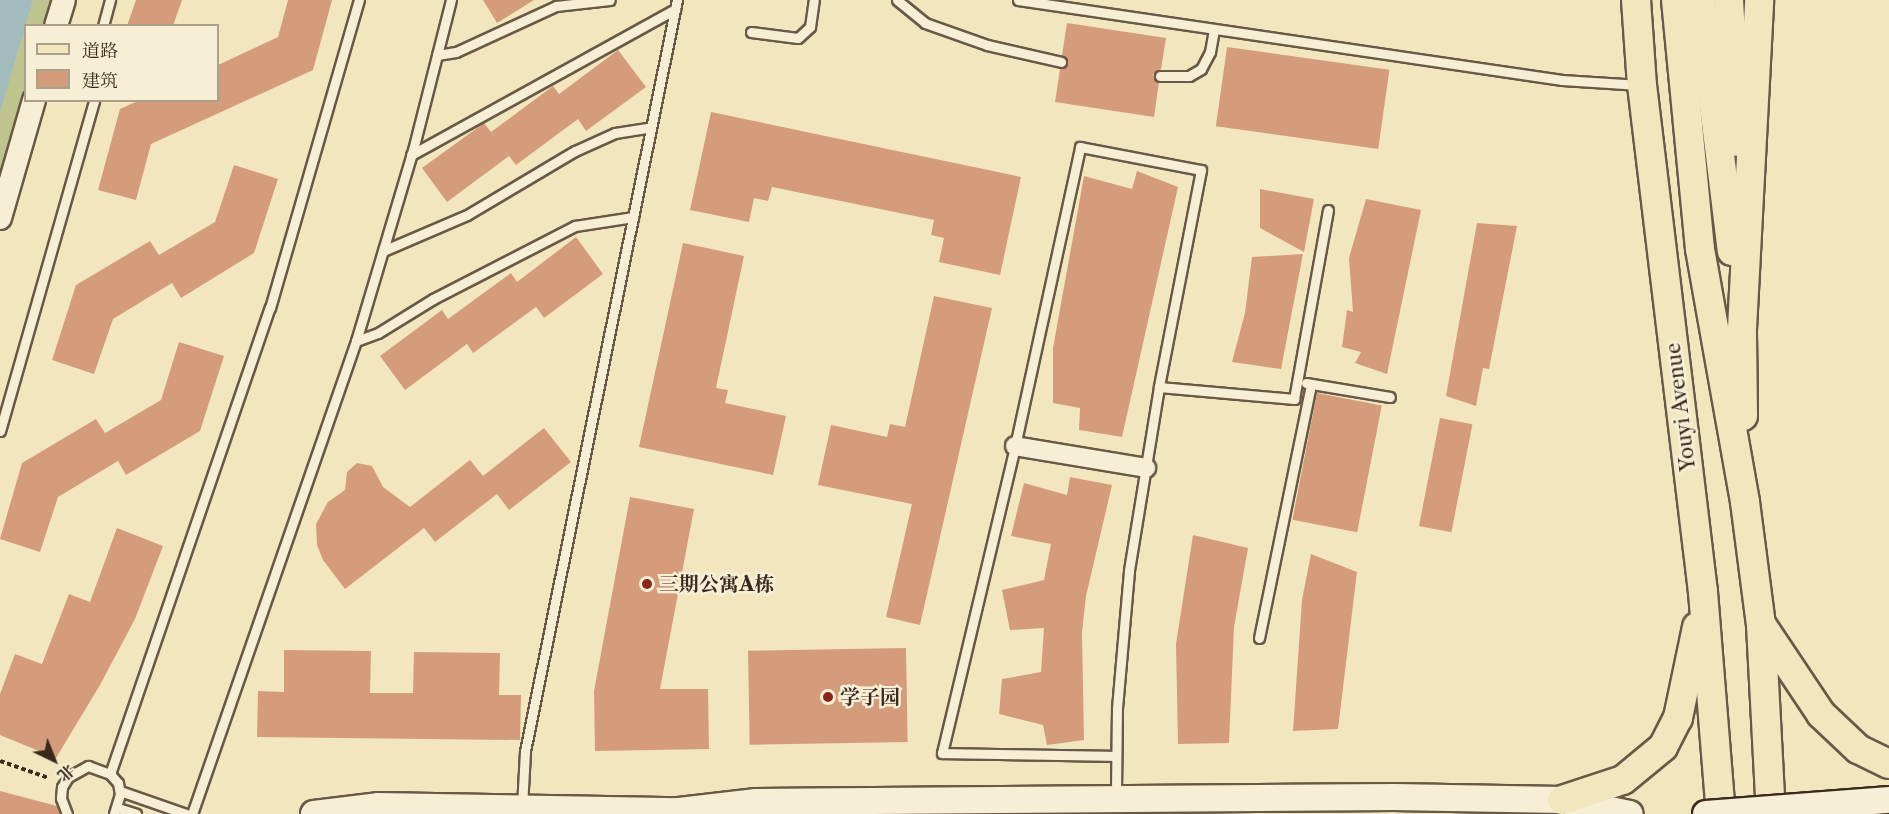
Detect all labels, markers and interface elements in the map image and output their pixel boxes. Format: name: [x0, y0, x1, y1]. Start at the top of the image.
legend: [24, 24, 219, 102]
text: 道路: [82, 40, 118, 62]
text: 建筑: [82, 70, 118, 92]
street label: Youyi Avenue: [1661, 341, 1701, 473]
place label: 三期公寓A栋: [659, 572, 774, 596]
marker: 三期公寓A栋: [640, 577, 654, 591]
place label: 学子园: [840, 685, 900, 709]
marker: 学子园: [821, 690, 835, 704]
north arrow: [24, 730, 84, 790]
text: 北: [54, 760, 79, 786]

